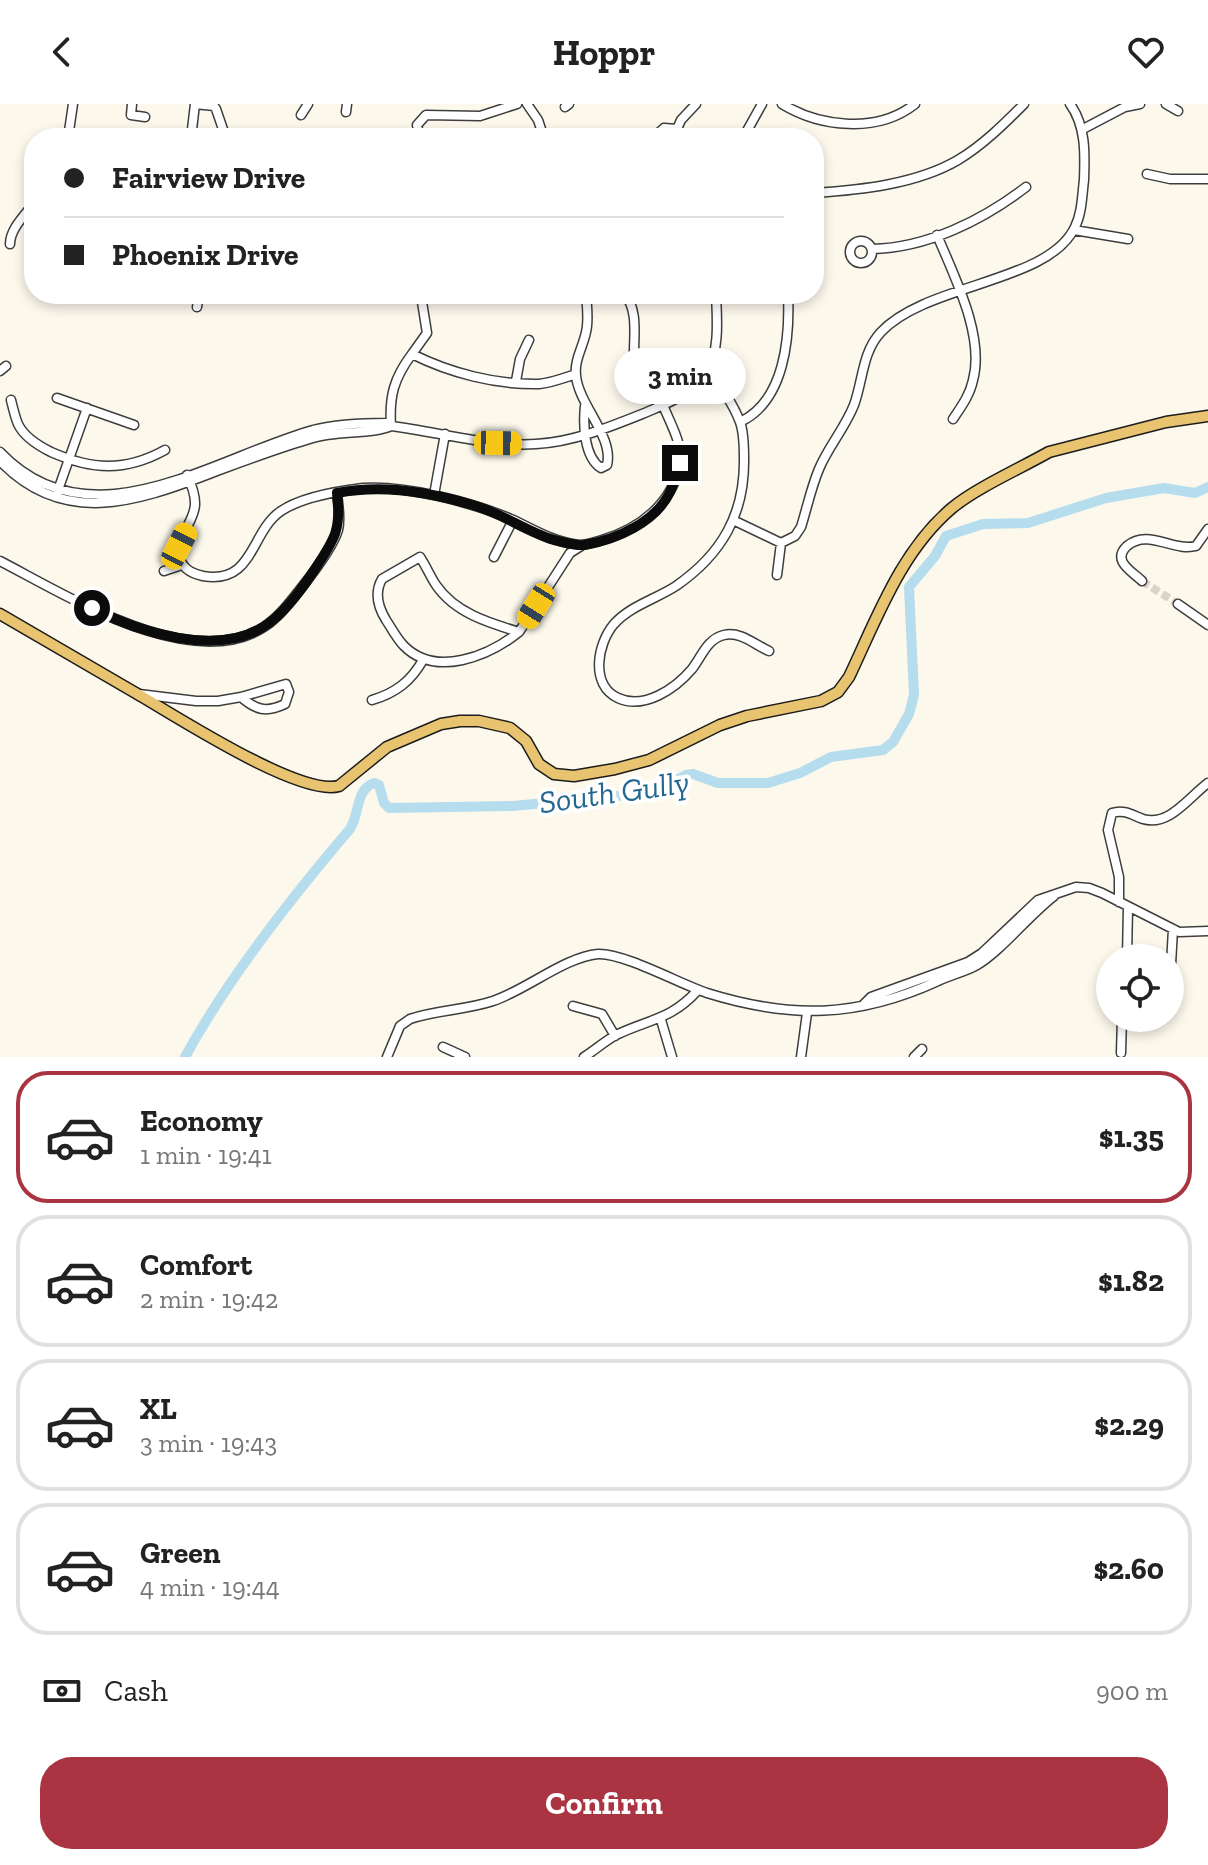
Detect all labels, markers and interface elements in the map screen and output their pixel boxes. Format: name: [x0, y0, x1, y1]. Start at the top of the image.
icon: back: [40, 30, 84, 74]
icon: heart: [1124, 30, 1168, 74]
text: Hoppr: [553, 31, 655, 74]
text: Fairview Drive: [112, 160, 305, 196]
text: Phoenix Drive: [112, 237, 299, 273]
callout: 3 min: [614, 347, 746, 403]
text: 3 min: [648, 360, 712, 392]
car: [474, 431, 522, 455]
route end: [662, 445, 698, 481]
car: [157, 519, 201, 573]
car: [513, 579, 559, 633]
route start: [74, 590, 110, 626]
water label: South Gully: [537, 763, 691, 821]
map controls: [1096, 944, 1184, 1032]
button: locate: [1096, 944, 1184, 1032]
icon: car: [44, 1101, 116, 1173]
text: Economy: [140, 1103, 263, 1139]
text: $1.35: [1099, 1119, 1164, 1155]
text: 1 min · 19:41: [140, 1139, 272, 1171]
icon: car: [44, 1245, 116, 1317]
text: Comfort: [140, 1247, 252, 1283]
text: $1.82: [1098, 1263, 1164, 1299]
text: 2 min · 19:42: [140, 1283, 278, 1315]
icon: car: [44, 1389, 116, 1461]
text: XL: [140, 1391, 177, 1427]
text: $2.29: [1094, 1407, 1164, 1443]
text: 3 min · 19:43: [140, 1427, 277, 1459]
icon: car: [44, 1533, 116, 1605]
text: Green: [140, 1535, 220, 1571]
text: $2.60: [1093, 1551, 1164, 1587]
text: 4 min · 19:44: [140, 1571, 280, 1603]
icon: cash: [40, 1669, 84, 1713]
text: Cash: [104, 1673, 168, 1709]
text: 900 m: [1096, 1675, 1168, 1707]
button: Confirm: [40, 1757, 1168, 1849]

